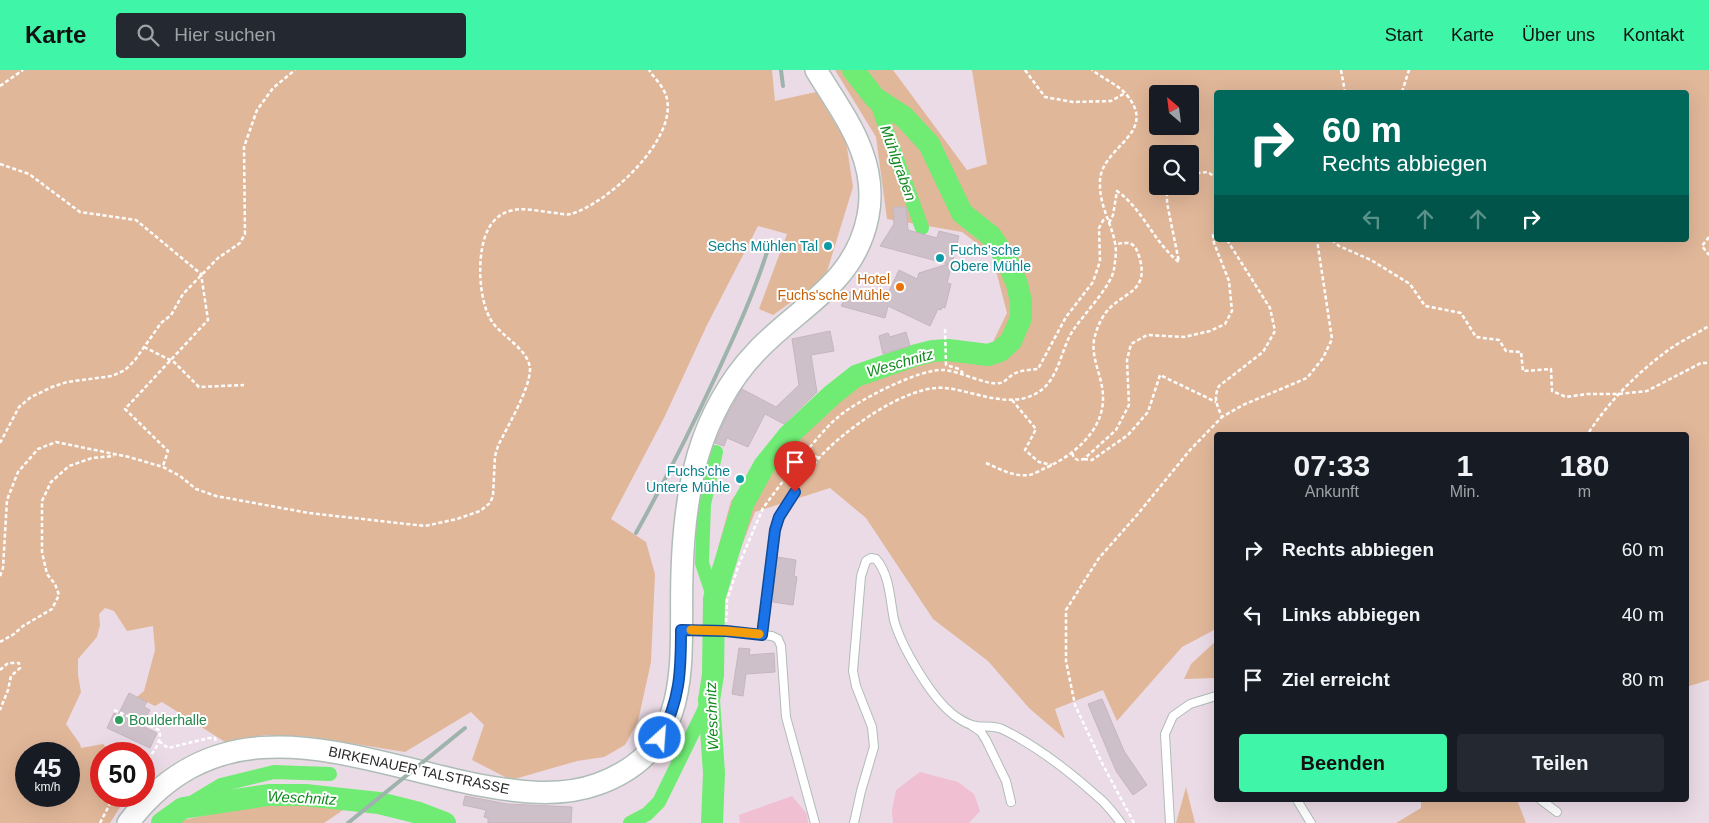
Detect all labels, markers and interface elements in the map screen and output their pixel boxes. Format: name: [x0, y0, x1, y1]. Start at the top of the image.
search box: [116, 13, 466, 58]
text: Karte: [25, 21, 86, 48]
icon: search: [134, 21, 162, 49]
text: Hier suchen: [174, 24, 276, 45]
text: Start: [1385, 25, 1423, 45]
text: Karte: [1451, 25, 1494, 45]
text: Über uns: [1522, 25, 1595, 45]
text: Kontakt: [1623, 25, 1684, 45]
north arrow: [1149, 85, 1199, 135]
map controls: [1149, 85, 1199, 195]
icon: right: [1239, 110, 1304, 175]
text: 60 m: [1322, 110, 1402, 149]
water label: Mühlgraben: [877, 123, 920, 203]
button: search: [1149, 145, 1199, 195]
text: Rechts abbiegen: [1322, 151, 1487, 176]
icon: left: [1358, 205, 1386, 233]
icon: ahead: [1411, 205, 1439, 233]
icon: ahead: [1464, 205, 1492, 233]
icon: right: [1517, 205, 1545, 233]
place label: Sechs Mühlen Tal: [708, 238, 818, 254]
marker: Sechs Mühlen Tal: [822, 240, 834, 252]
place label: Fuchs'sche Obere Mühle: [950, 242, 1031, 274]
marker: Fuchs'sche Obere Mühle: [934, 252, 946, 264]
place label: Hotel Fuchs'sche Mühle: [778, 271, 890, 303]
marker: Hotel Fuchs'sche Mühle: [894, 281, 906, 293]
water label: Weschnitz: [864, 345, 936, 380]
pin: [774, 441, 816, 492]
icon: arrive: [781, 448, 809, 476]
text: 07:33: [1293, 449, 1370, 482]
text: 1: [1456, 449, 1473, 482]
text: 180: [1559, 449, 1609, 482]
place label: Fuchs'che Untere Mühle: [646, 463, 730, 495]
marker: Fuchs'che Untere Mühle: [734, 473, 746, 485]
text: Ankunft: [1305, 483, 1359, 500]
text: Min.: [1450, 483, 1480, 500]
text: m: [1578, 483, 1591, 500]
icon: right: [1239, 536, 1267, 564]
text: Rechts abbiegen: [1282, 539, 1434, 560]
text: 60 m: [1622, 539, 1664, 560]
icon: left: [1239, 601, 1267, 629]
text: Links abbiegen: [1282, 604, 1420, 625]
text: 40 m: [1622, 604, 1664, 625]
icon: arrive: [1239, 666, 1267, 694]
text: Ziel erreicht: [1282, 669, 1390, 690]
text: 80 m: [1622, 669, 1664, 690]
water label: Weschnitz: [702, 681, 721, 751]
position arrow: [633, 711, 685, 763]
place label: Boulderhalle: [129, 712, 207, 728]
marker: Boulderhalle: [113, 714, 125, 726]
button: Beenden: [1239, 734, 1447, 792]
button: Teilen: [1457, 734, 1664, 792]
speed limit sign: 50: [90, 742, 155, 807]
street label: BIRKENAUER TALSTRASSE: [327, 743, 511, 797]
text: 45: [34, 754, 61, 782]
text: km/h: [34, 780, 61, 794]
water label: Weschnitz: [267, 787, 337, 808]

